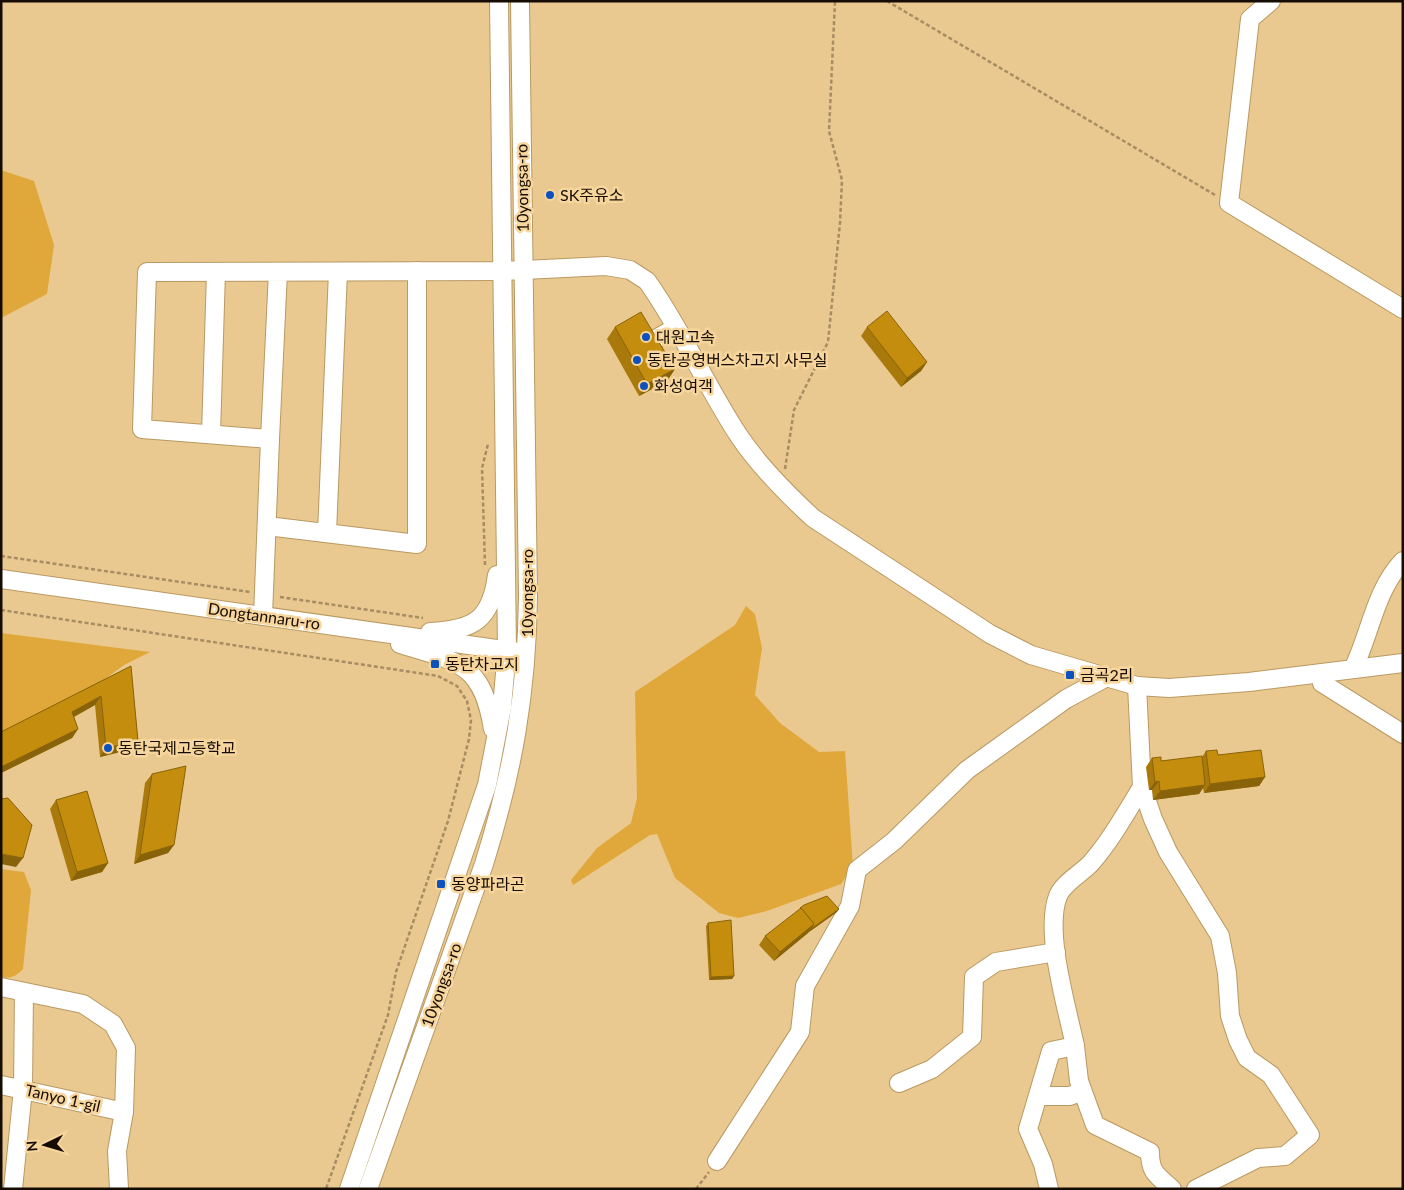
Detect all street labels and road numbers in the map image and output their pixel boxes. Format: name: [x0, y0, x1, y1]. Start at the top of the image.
street label: 10yongsa-ro: [511, 144, 532, 232]
street label: 10yongsa-ro: [517, 549, 536, 637]
street label: Dongtannaru-ro: [207, 598, 321, 633]
street label: 10yongsa-ro: [417, 940, 465, 1030]
street label: Tanyo 1-gil: [24, 1080, 103, 1115]

